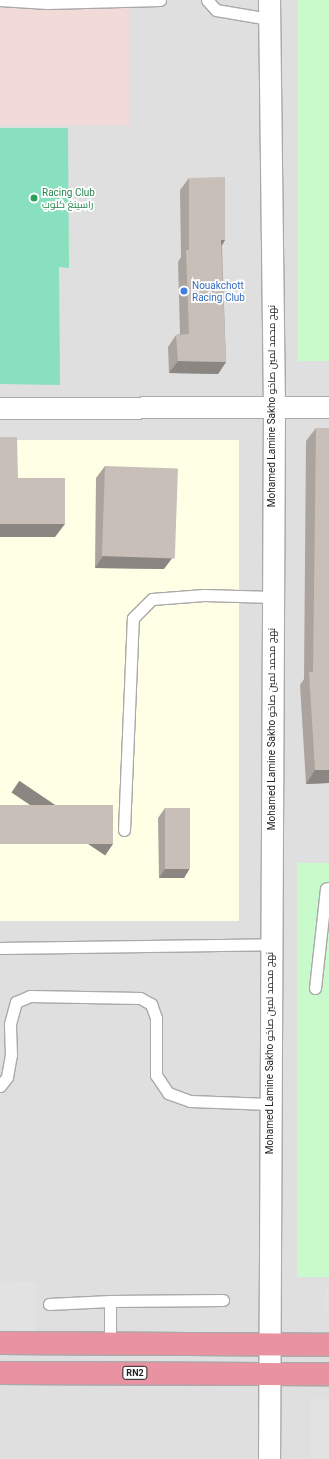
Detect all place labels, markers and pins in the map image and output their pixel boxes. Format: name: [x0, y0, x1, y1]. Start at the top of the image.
place label: Racing Club راسينغ كلوب: [42, 186, 95, 210]
marker: Racing Club راسينغ كلوب: [29, 193, 39, 203]
place label: Nouakchott Racing Club: [192, 279, 245, 302]
marker: Nouakchott Racing Club: [179, 286, 189, 296]

